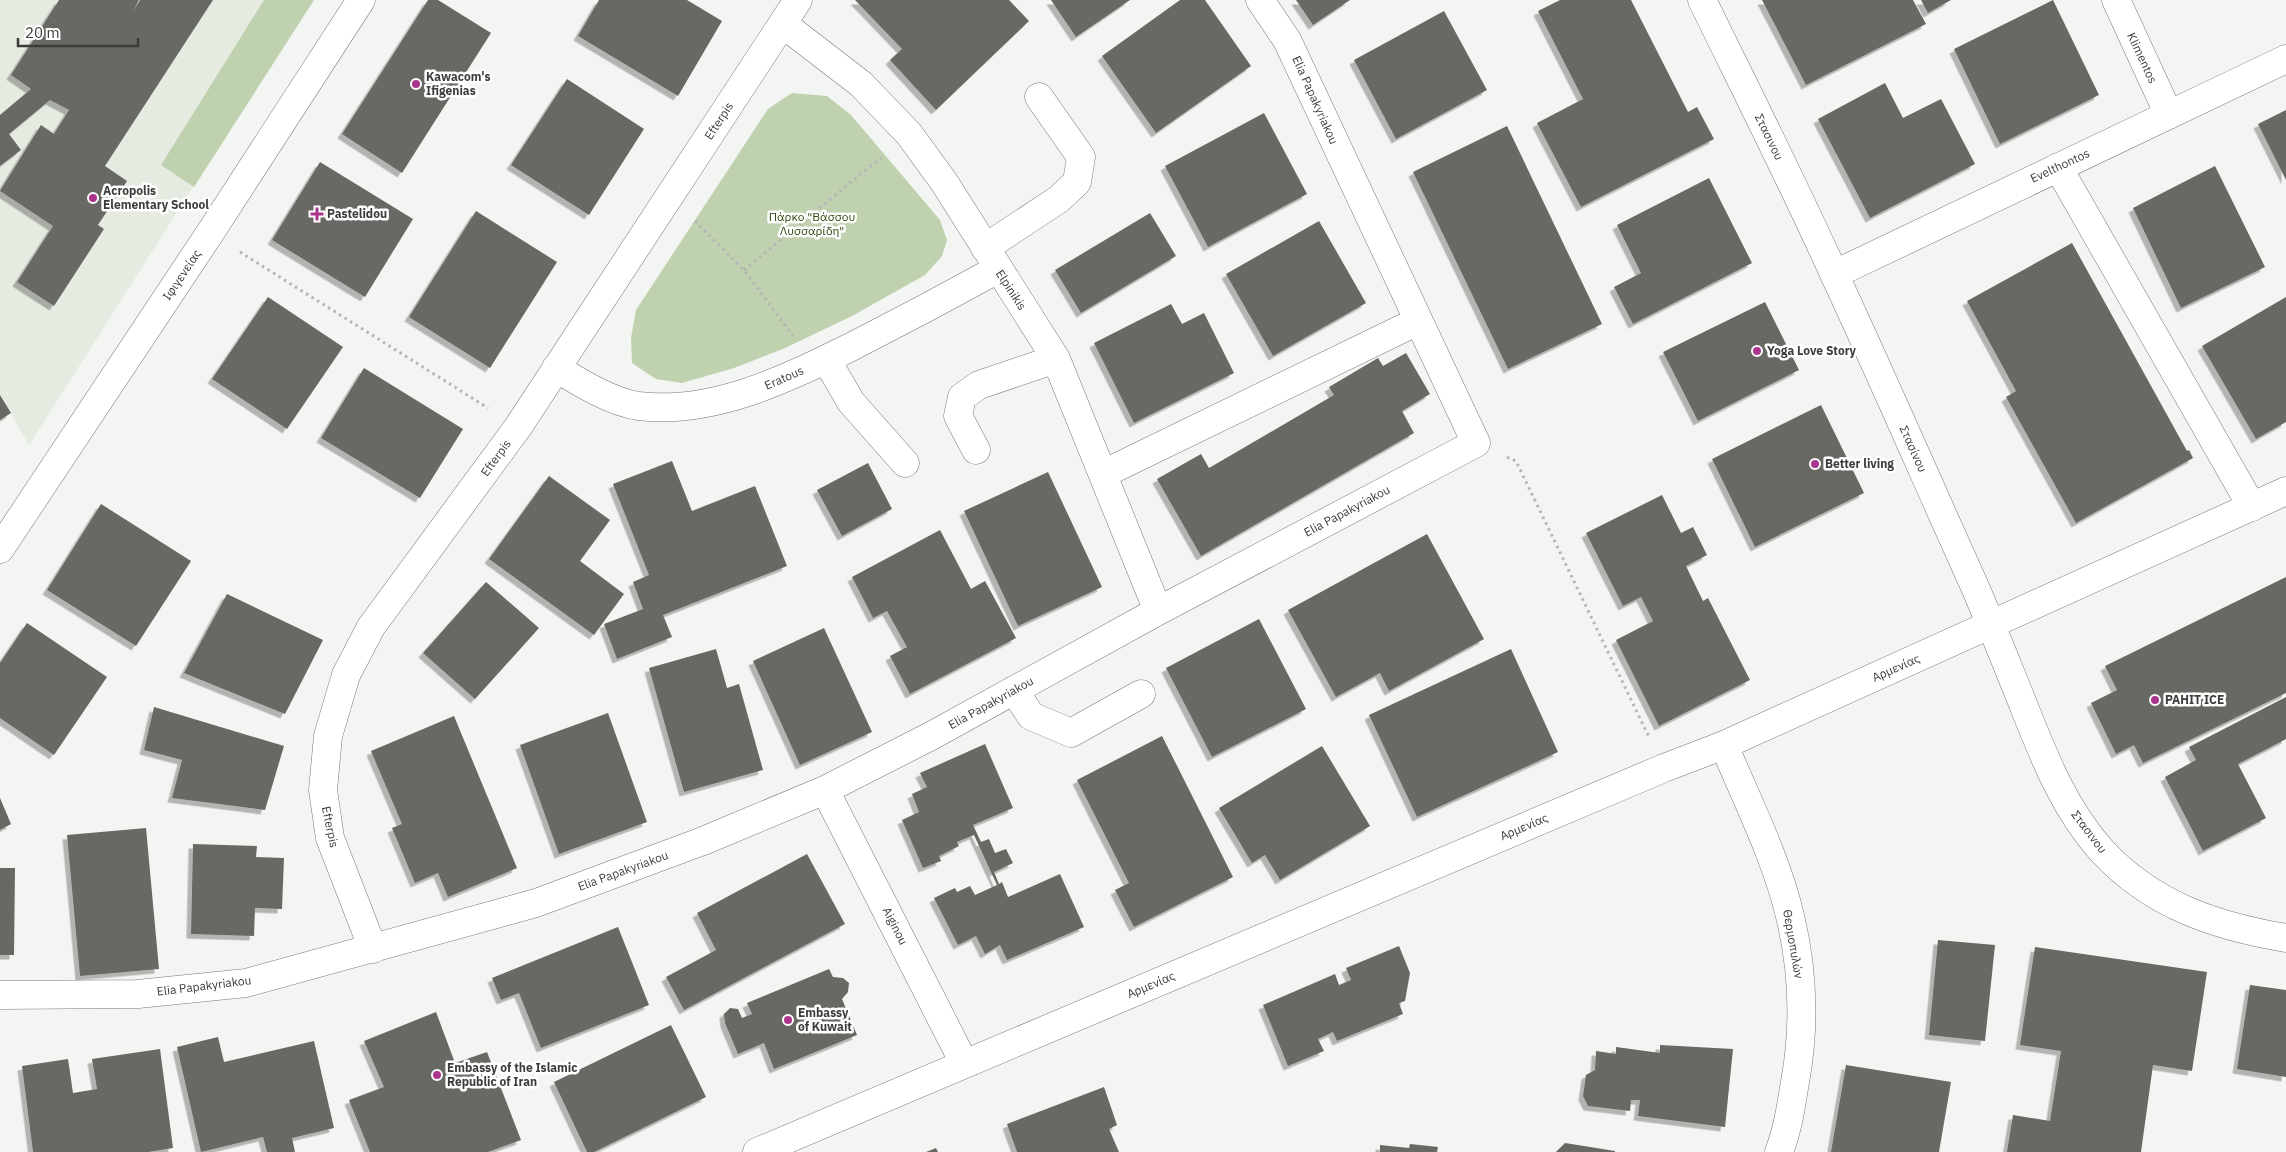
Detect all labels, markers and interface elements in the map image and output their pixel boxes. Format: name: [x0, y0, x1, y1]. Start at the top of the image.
scale bar: [18, 15, 138, 47]
text: 20 m: [25, 23, 60, 42]
street label: Klimentos: [2124, 30, 2161, 86]
street label: Elia Papakyriakou: [1289, 53, 1342, 146]
place label: Kawacom's Ifigenias: [426, 69, 490, 98]
marker: Kawacom's Ifigenias: [410, 78, 422, 90]
street label: Efterpis: [701, 99, 736, 142]
street label: Στασινου: [1752, 111, 1787, 162]
street label: Evelthontos: [2028, 145, 2092, 186]
place label: Acropolis Elementary School: [103, 183, 209, 212]
marker: Acropolis Elementary School: [87, 192, 99, 204]
place label: Pastelidou: [327, 206, 387, 221]
marker: Pastelidou: [311, 208, 323, 220]
park label: Πάρκο "Βάσσου Λυσσαρίδη": [769, 209, 855, 238]
street label: Ιφιγενείας: [159, 246, 204, 303]
street label: Elpinikis: [993, 267, 1030, 313]
place label: Yoga Love Story: [1767, 343, 1857, 358]
marker: Yoga Love Story: [1751, 345, 1763, 357]
street label: Eratous: [762, 362, 806, 393]
street label: Στασίνου: [1897, 423, 1930, 475]
street label: Efterpis: [477, 436, 514, 479]
place label: Better living: [1825, 456, 1894, 471]
marker: Better living: [1809, 458, 1821, 470]
street label: Elia Papakyriakou: [1301, 482, 1392, 540]
street label: Αρμενίας: [1870, 650, 1922, 685]
street label: Elia Papakyriakou: [945, 673, 1036, 732]
place label: PAHIT ICE: [2165, 692, 2224, 707]
marker: PAHIT ICE: [2149, 694, 2161, 706]
street label: Efterpis: [319, 805, 342, 849]
street label: Στασινου: [2068, 807, 2110, 856]
street label: Αρμενίας: [1498, 810, 1550, 843]
street label: Elia Papakyriakou: [576, 847, 670, 894]
street label: Aiginou: [880, 904, 911, 947]
street label: Θερμοπυλών: [1780, 908, 1807, 980]
street label: Αρμενίας: [1125, 968, 1177, 1001]
street label: Elia Papakyriakou: [156, 972, 252, 999]
place label: Embassy of Kuwait: [798, 1005, 852, 1034]
marker: Embassy of Kuwait: [782, 1014, 794, 1026]
place label: Embassy of the Islamic Republic of Iran: [447, 1060, 577, 1089]
marker: Embassy of the Islamic Republic of Iran: [431, 1069, 443, 1081]

